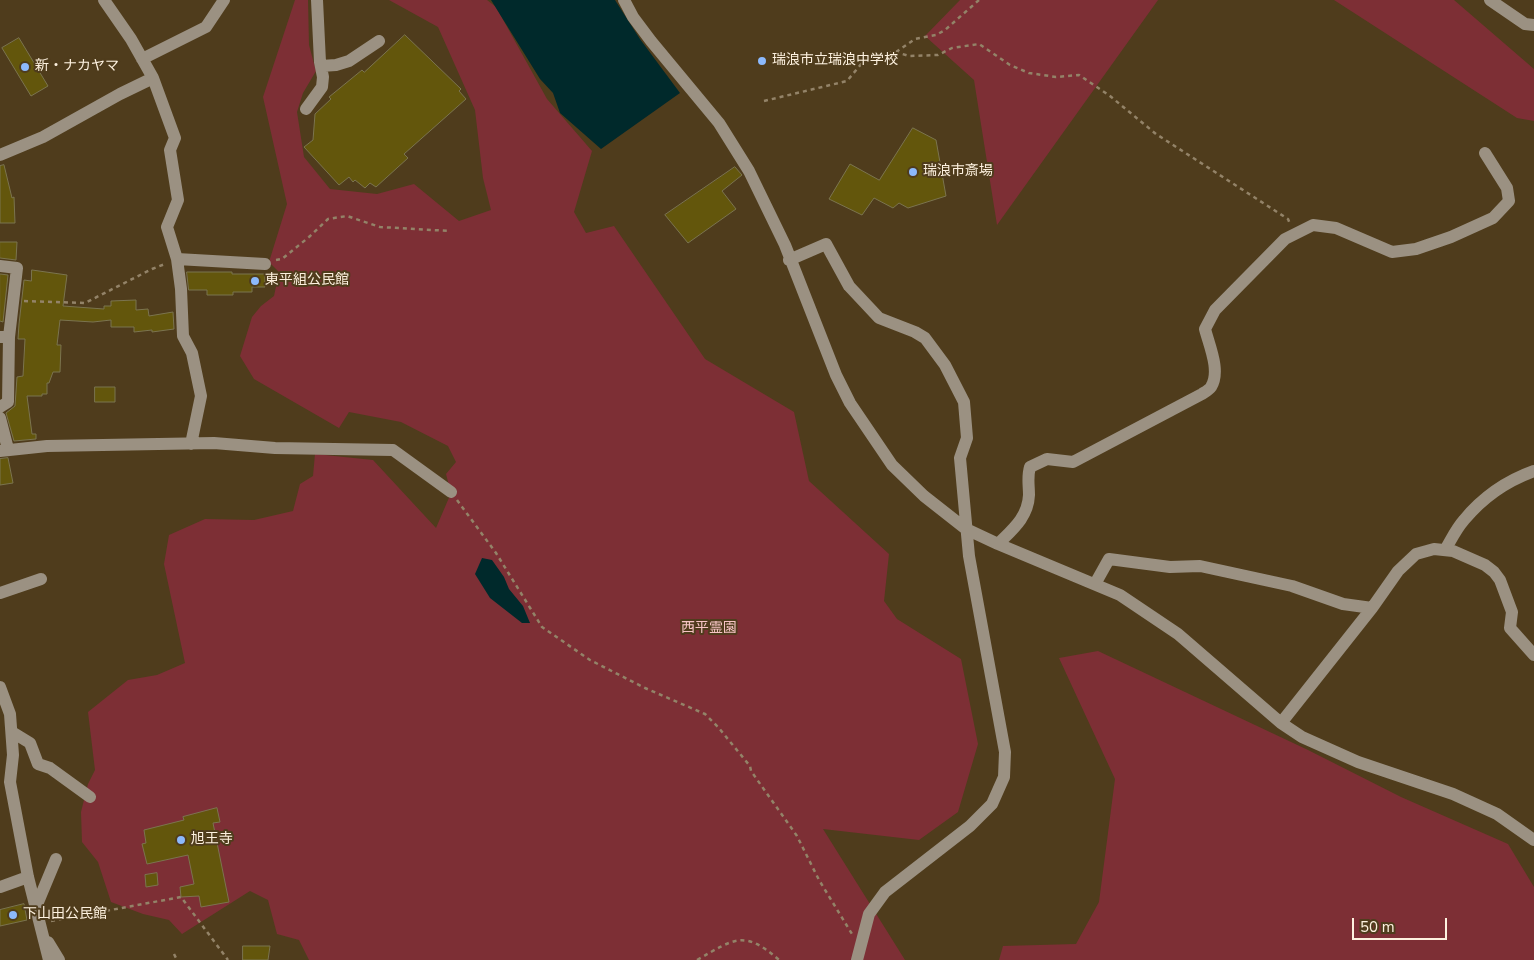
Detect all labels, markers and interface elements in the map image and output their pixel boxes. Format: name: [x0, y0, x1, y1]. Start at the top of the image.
place label: 瑞浪市立瑞浪中学校: [772, 53, 898, 69]
marker: 瑞浪市立瑞浪中学校: [756, 55, 768, 67]
place label: 新・ナカヤマ: [35, 59, 119, 75]
marker: 新・ナカヤマ: [19, 61, 31, 73]
place label: 瑞浪市斎場: [923, 164, 993, 180]
marker: 瑞浪市斎場: [907, 166, 919, 178]
place label: 東平組公民館: [265, 273, 349, 289]
marker: 東平組公民館: [249, 275, 261, 287]
park label: 西平霊園: [681, 621, 737, 637]
place label: 旭王寺: [191, 832, 233, 848]
marker: 旭王寺: [175, 834, 187, 846]
place label: 下山田公民館: [23, 907, 107, 923]
scale bar: [1354, 908, 1449, 940]
marker: 下山田公民館: [7, 909, 19, 921]
text: 50 m: [1360, 917, 1395, 937]

